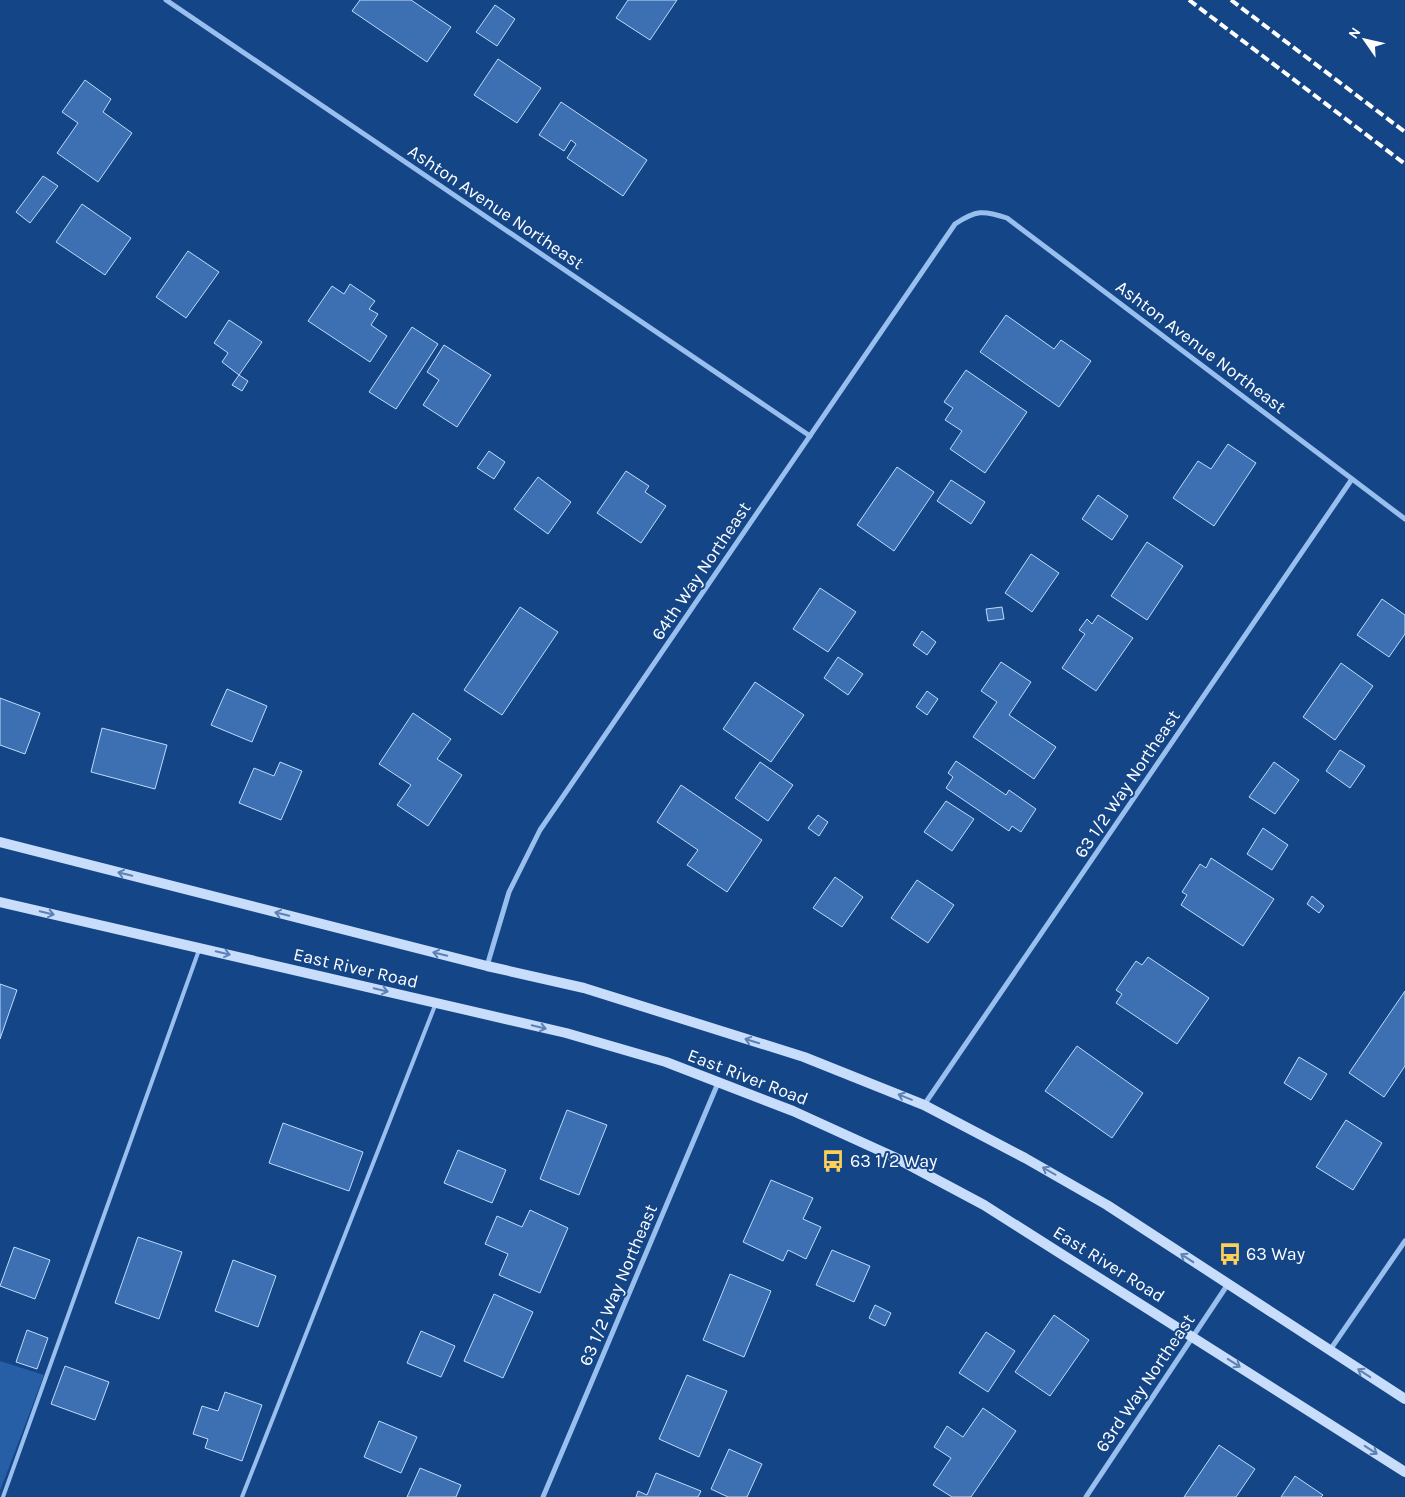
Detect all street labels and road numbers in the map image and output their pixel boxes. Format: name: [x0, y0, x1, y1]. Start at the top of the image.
street label: Ashton Avenue Northeast: [404, 140, 588, 274]
street label: Ashton Avenue Northeast: [1111, 276, 1291, 418]
street label: 64th Way Northeast: [647, 498, 756, 644]
street label: 63 1/2 Way Northeast: [1069, 706, 1185, 862]
street label: East River Road: [291, 943, 421, 993]
street label: East River Road: [685, 1044, 811, 1110]
street label: 63 1/2 Way Northeast: [574, 1201, 662, 1369]
street label: East River Road: [1049, 1221, 1169, 1307]
street label: 63rd Way Northeast: [1091, 1309, 1200, 1456]

